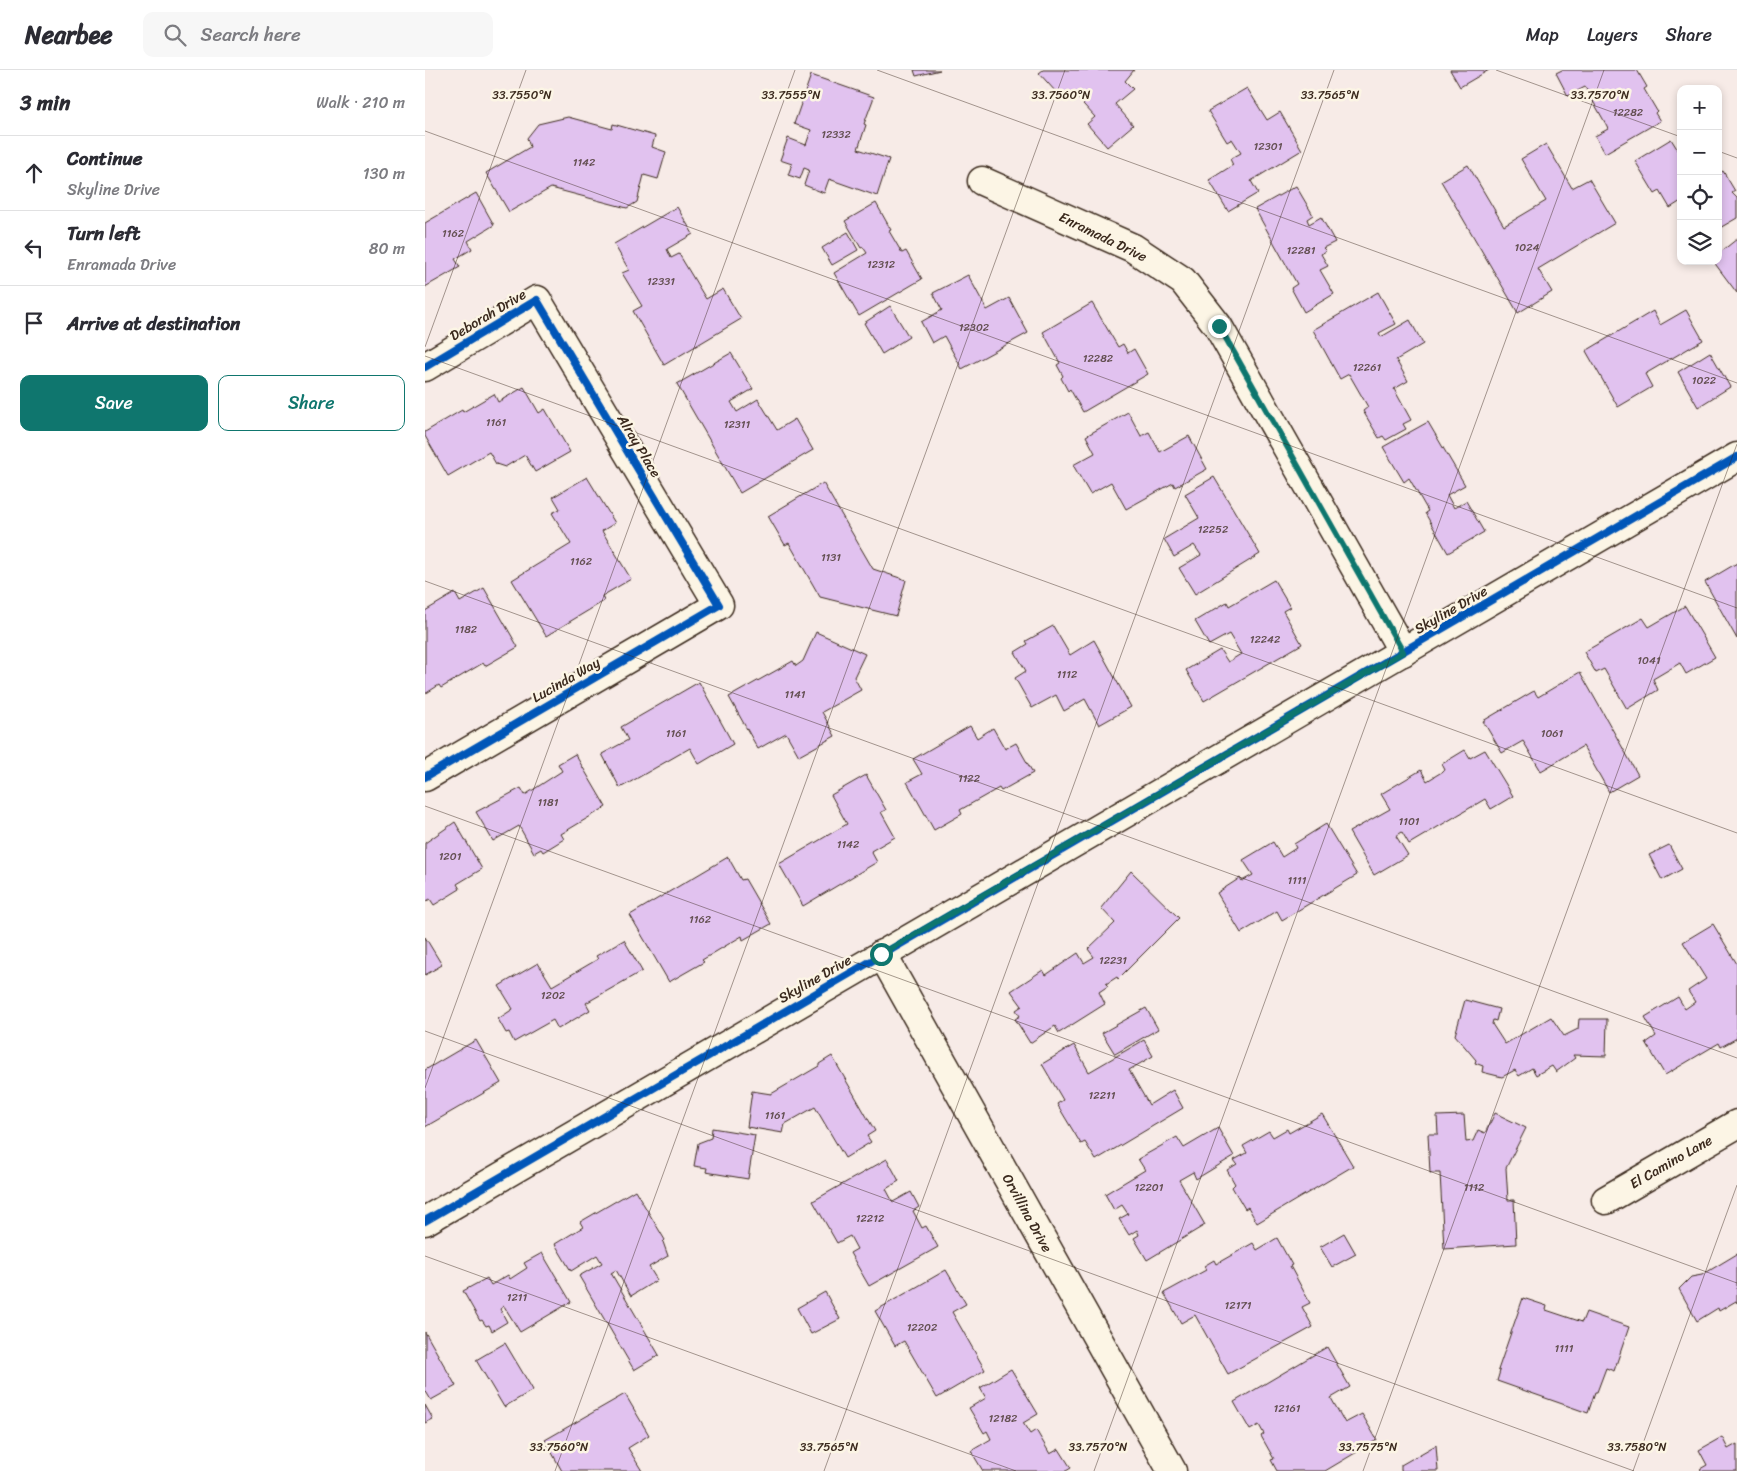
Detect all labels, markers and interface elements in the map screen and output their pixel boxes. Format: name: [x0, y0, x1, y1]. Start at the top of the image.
search box: [143, 12, 493, 57]
text: Nearbee: [25, 14, 113, 56]
text: Search here: [201, 18, 301, 51]
text: Map: [1526, 19, 1559, 51]
text: Layers: [1587, 19, 1638, 51]
text: Share: [1666, 19, 1712, 51]
icon: search: [161, 21, 189, 49]
text: 3 min: [20, 84, 70, 122]
text: 33.7550°N: [492, 84, 552, 106]
text: 33.7555°N: [761, 84, 821, 106]
text: 33.7560°N: [1032, 84, 1091, 106]
text: 33.7565°N: [1301, 84, 1360, 106]
text: 33.7570°N: [1571, 84, 1630, 106]
map controls: [1677, 85, 1722, 265]
button: +: [1677, 85, 1722, 130]
text: Walk · 210 m: [316, 88, 405, 117]
house number: 12282: [1613, 103, 1644, 122]
house number: 12332: [821, 125, 851, 144]
button: −: [1677, 130, 1722, 175]
house number: 12301: [1254, 137, 1283, 156]
text: Continue: [67, 142, 143, 175]
house number: 1142: [573, 153, 596, 172]
icon: ahead: [20, 159, 48, 187]
text: 130 m: [363, 159, 405, 188]
text: Skyline Drive: [67, 175, 160, 204]
button: locate: [1677, 175, 1722, 220]
street label: Enramada Drive: [1055, 205, 1151, 269]
text: Turn left: [67, 217, 140, 250]
button: layers: [1677, 220, 1722, 265]
house number: 1162: [442, 224, 465, 243]
icon: left: [20, 234, 48, 262]
text: 80 m: [369, 234, 405, 263]
house number: 1024: [1515, 238, 1540, 257]
house number: 12281: [1287, 241, 1316, 260]
text: Enramada Drive: [67, 250, 176, 279]
house number: 12312: [867, 255, 896, 274]
house number: 12331: [647, 272, 675, 291]
street label: Deborah Drive: [445, 282, 531, 348]
text: Arrive at destination: [67, 307, 240, 340]
icon: arrive: [20, 309, 48, 337]
route end: [1208, 315, 1231, 338]
house number: 12302: [959, 318, 990, 337]
house number: 12282: [1083, 349, 1114, 368]
house number: 12261: [1353, 358, 1381, 377]
house number: 1022: [1692, 371, 1717, 390]
button: Save: [20, 375, 208, 431]
button: Share: [218, 375, 405, 431]
street label: Alray Place: [610, 409, 668, 483]
house number: 1161: [486, 413, 506, 432]
house number: 12311: [724, 415, 751, 434]
house number: 12252: [1198, 520, 1229, 539]
house number: 1131: [821, 548, 841, 567]
house number: 1162: [570, 552, 593, 571]
street label: Skyline Drive: [1409, 579, 1493, 641]
house number: 1182: [455, 620, 478, 639]
house number: 12242: [1250, 630, 1281, 649]
street label: Lucinda Way: [527, 650, 606, 710]
house number: 1041: [1637, 651, 1661, 670]
house number: 1112: [1057, 665, 1078, 684]
house number: 1141: [784, 685, 806, 704]
house number: 1161: [666, 724, 686, 743]
house number: 1061: [1541, 724, 1564, 743]
house number: 1122: [958, 769, 981, 788]
house number: 1181: [538, 793, 559, 812]
house number: 1101: [1398, 812, 1420, 831]
house number: 1142: [837, 835, 860, 854]
house number: 1201: [439, 847, 462, 866]
house number: 1111: [1288, 871, 1307, 890]
house number: 1162: [689, 910, 712, 929]
route start: [870, 943, 893, 966]
street label: Skyline Drive: [773, 948, 857, 1010]
house number: 12231: [1099, 951, 1127, 970]
house number: 1202: [541, 986, 566, 1005]
house number: 12211: [1089, 1086, 1116, 1105]
house number: 1161: [765, 1106, 785, 1125]
street label: El Camino Lane: [1625, 1128, 1717, 1196]
street label: Orvillina Drive: [995, 1169, 1059, 1257]
house number: 12201: [1134, 1178, 1164, 1197]
house number: 1112: [1464, 1178, 1485, 1197]
house number: 12212: [856, 1209, 885, 1228]
house number: 1211: [507, 1288, 528, 1307]
house number: 12171: [1225, 1296, 1252, 1315]
house number: 12202: [907, 1318, 938, 1337]
house number: 1111: [1555, 1339, 1574, 1358]
house number: 12161: [1274, 1399, 1301, 1418]
house number: 12182: [989, 1409, 1018, 1428]
text: 33.7560°N: [530, 1436, 589, 1458]
text: 33.7565°N: [800, 1436, 859, 1458]
text: 33.7570°N: [1069, 1436, 1128, 1458]
text: 33.7575°N: [1339, 1436, 1398, 1458]
text: 33.7580°N: [1607, 1436, 1667, 1458]

